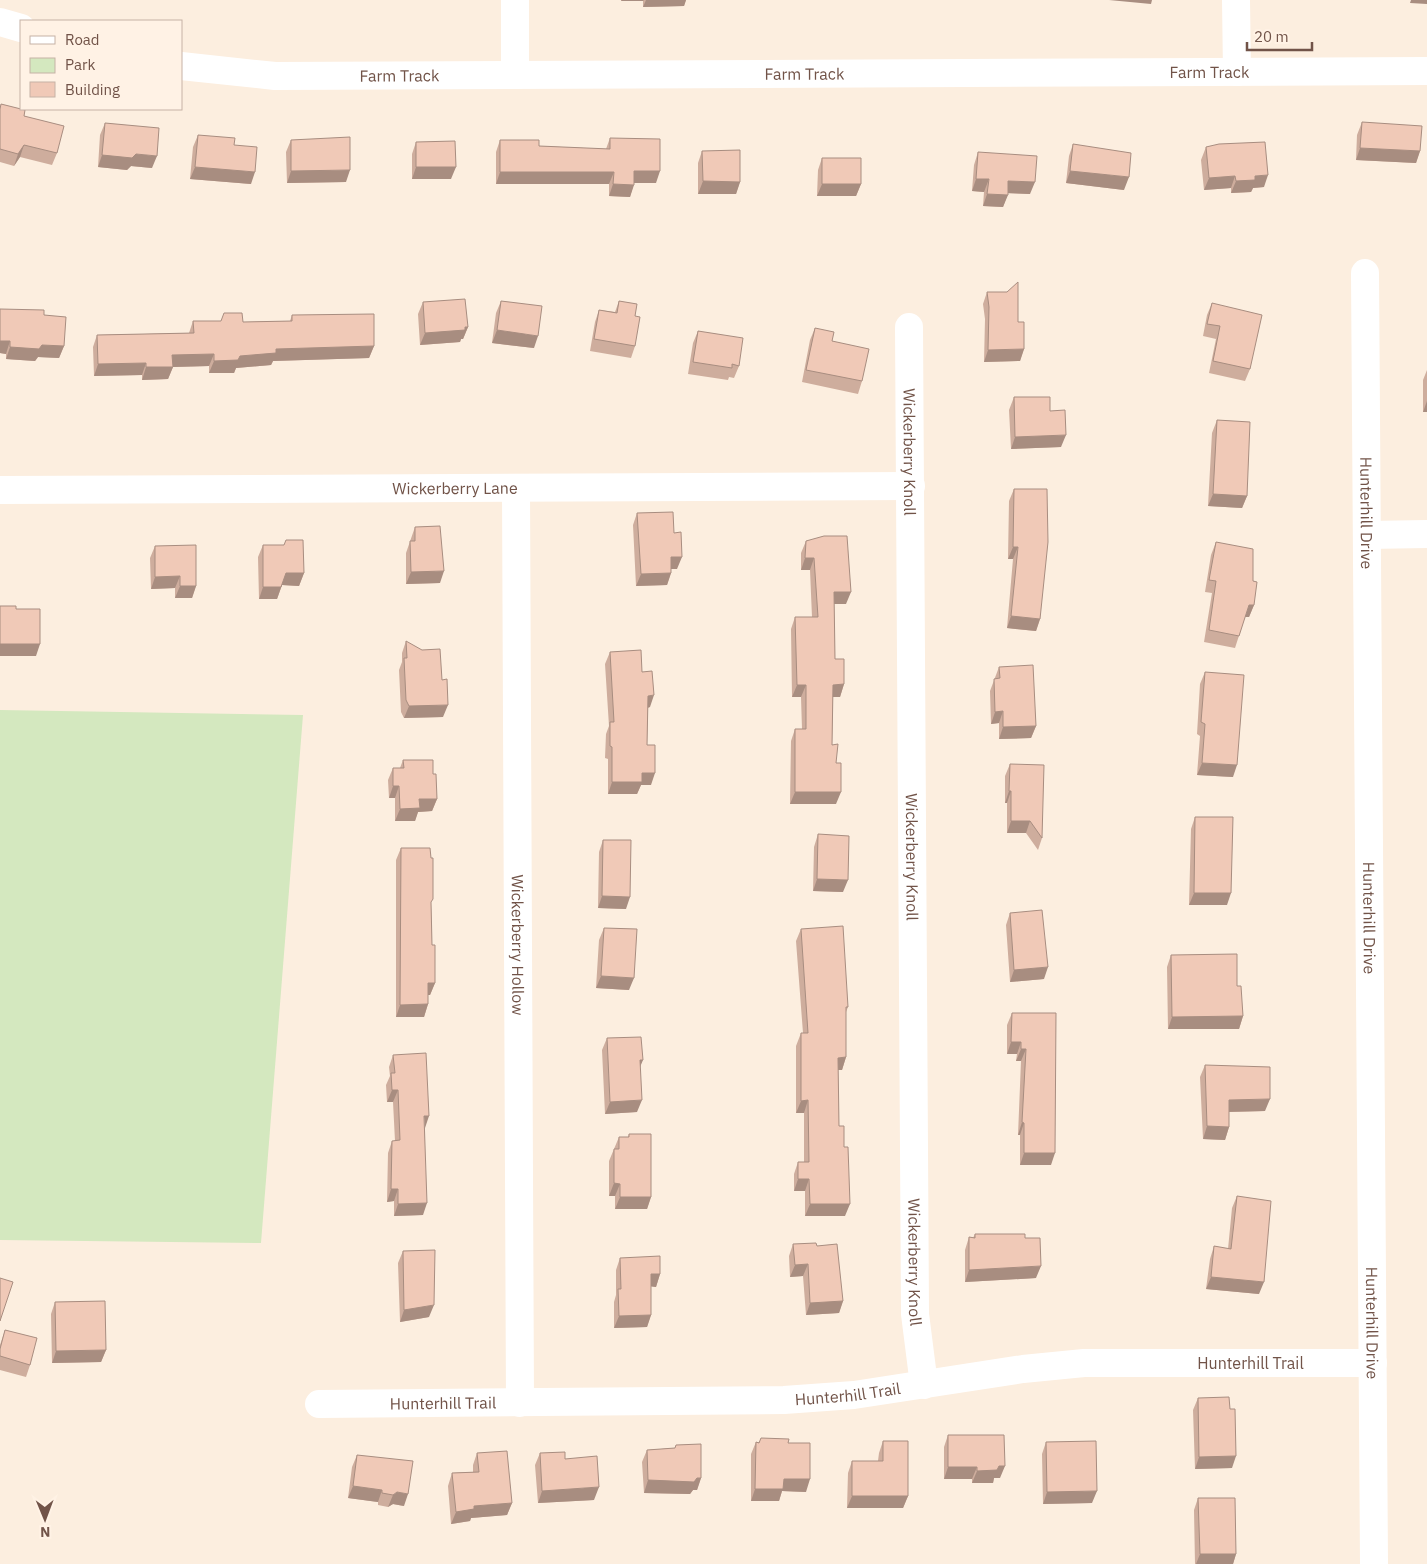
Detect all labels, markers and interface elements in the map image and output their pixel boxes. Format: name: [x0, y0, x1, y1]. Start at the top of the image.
legend: [20, 20, 182, 110]
scale bar: [1247, 20, 1312, 52]
text: 20 m: [1254, 27, 1289, 46]
text: Road: [65, 30, 100, 49]
text: Park: [65, 55, 95, 74]
street label: Farm Track: [1170, 62, 1250, 82]
street label: Farm Track: [765, 64, 845, 84]
street label: Farm Track: [360, 65, 440, 86]
text: Building: [65, 80, 120, 99]
street label: Wickerberry Knoll: [899, 388, 920, 516]
street label: Hunterhill Drive: [1356, 457, 1377, 569]
street label: Wickerberry Lane: [392, 478, 518, 498]
street label: Wickerberry Knoll: [902, 793, 923, 921]
street label: Hunterhill Drive: [1359, 862, 1380, 974]
street label: Wickerberry Hollow: [508, 874, 528, 1016]
street label: Wickerberry Knoll: [904, 1198, 926, 1327]
street label: Hunterhill Drive: [1362, 1267, 1383, 1379]
street label: Hunterhill Trail: [1197, 1353, 1304, 1373]
street label: Hunterhill Trail: [794, 1378, 902, 1409]
street label: Hunterhill Trail: [390, 1392, 496, 1413]
north arrow: [20, 1494, 70, 1544]
text: N: [40, 1523, 50, 1541]

